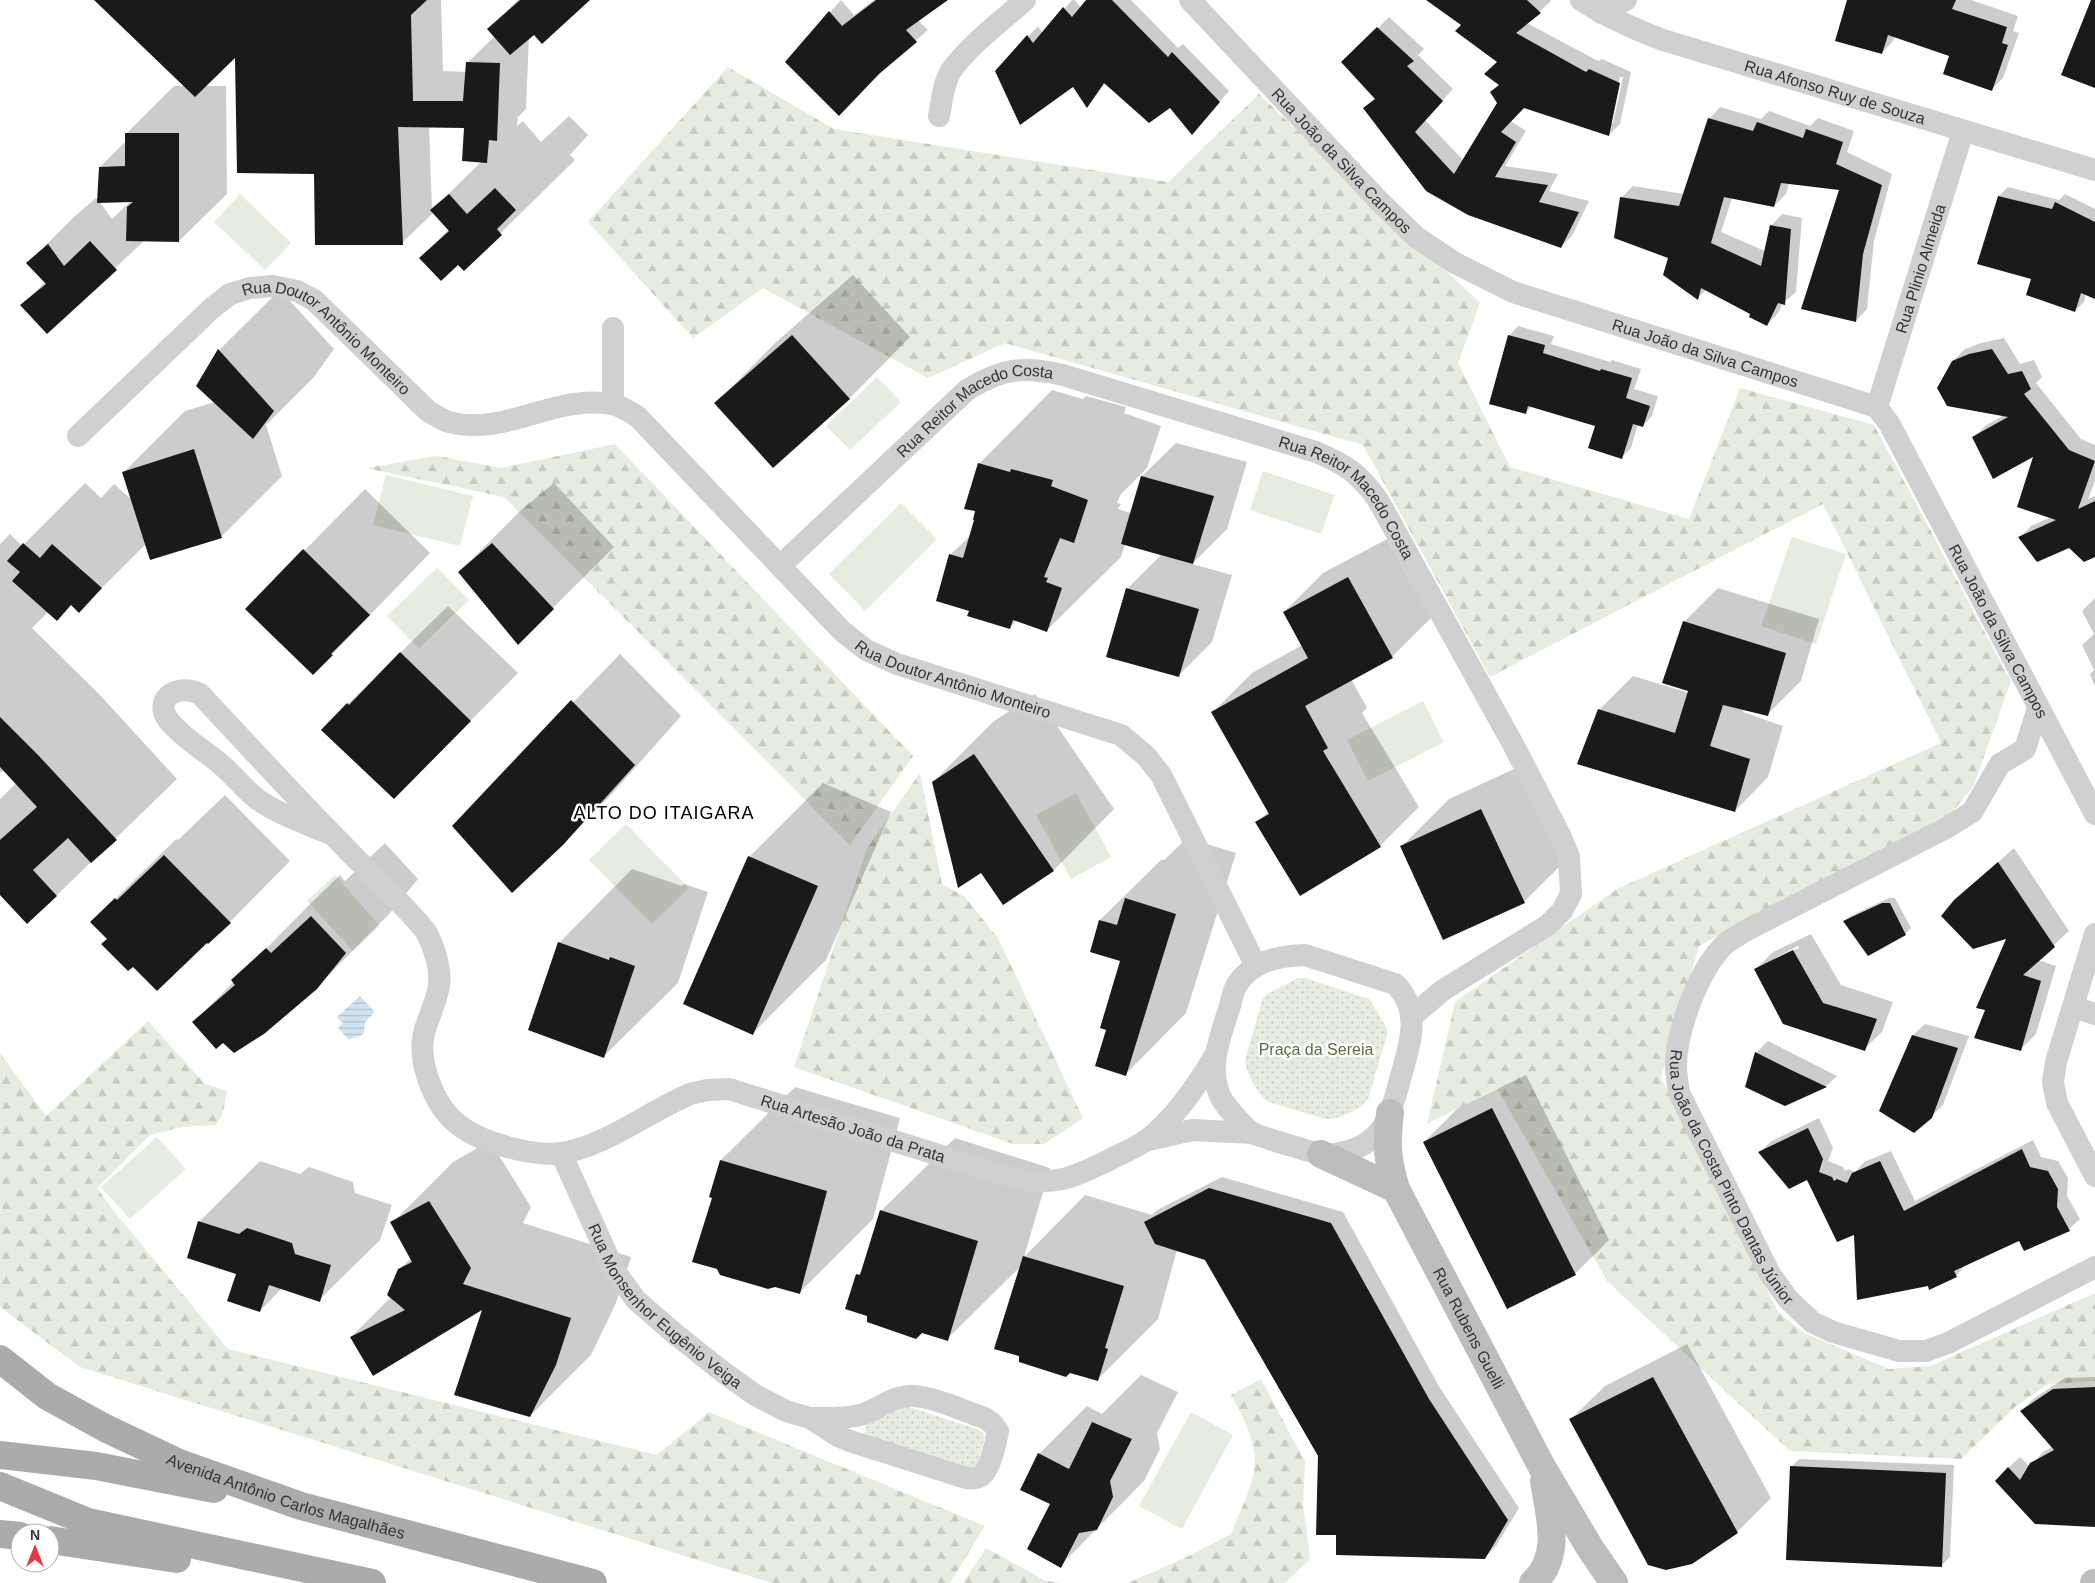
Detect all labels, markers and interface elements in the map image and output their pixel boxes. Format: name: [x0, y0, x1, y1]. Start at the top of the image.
street label: Rua Afonso Ruy de Souza: [1742, 57, 1927, 127]
street label: Rua João da Silva Campos: [1268, 85, 1415, 237]
street label: Rua Plinio Almeida: [1893, 202, 1949, 335]
street label: Rua Doutor Antônio Monteiro: [240, 278, 414, 398]
street label: Rua João da Silva Campos: [1610, 316, 1800, 391]
street label: Rua Reitor Macedo Costa: [893, 362, 1055, 461]
street label: Rua Reitor Macedo Costa: [1277, 433, 1417, 562]
street label: Rua João da Silva Campos: [1945, 541, 2051, 721]
street label: Rua Doutor Antônio Monteiro: [852, 637, 1053, 721]
district label: ALTO DO ITAIGARA: [573, 803, 755, 823]
park label: Praça da Sereia: [1259, 1041, 1373, 1058]
street label: Rua João da Costa Pinto Dantas Júnior: [1667, 1049, 1797, 1309]
street label: Rua Artesão João da Prata: [759, 1092, 947, 1166]
street label: Rua Monsenhor Eugênio Veiga: [585, 1221, 745, 1392]
street label: Rua Rubens Guelli: [1430, 1265, 1507, 1392]
street label: Avenida Antônio Carlos Magalhães: [164, 1450, 407, 1542]
north arrow: [10, 1523, 60, 1573]
text: N: [30, 1527, 40, 1543]

